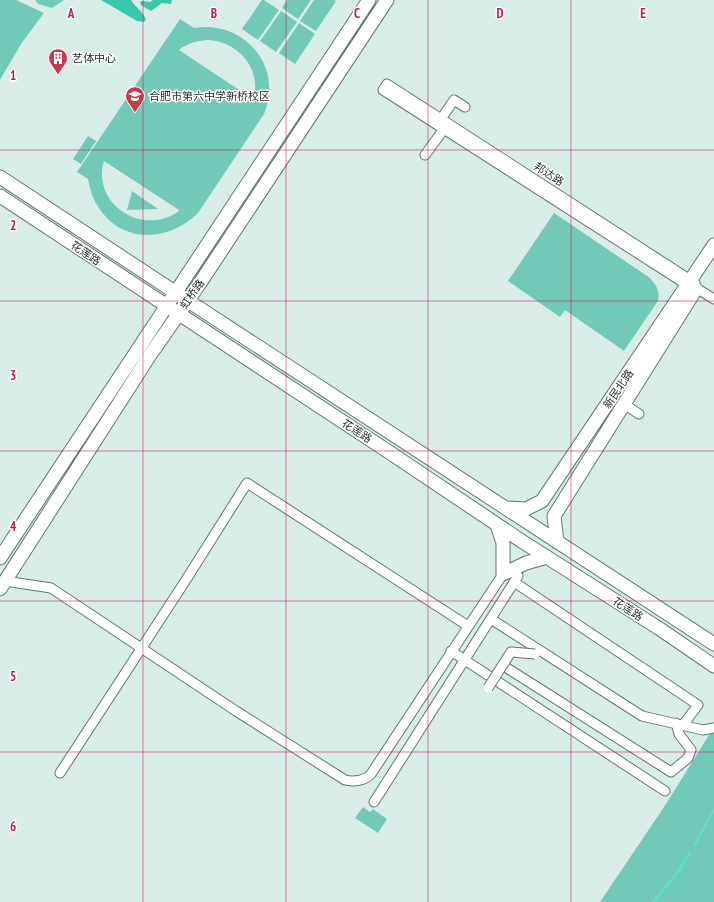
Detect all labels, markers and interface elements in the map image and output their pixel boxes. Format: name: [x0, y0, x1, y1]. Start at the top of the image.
text: A: [67, 5, 75, 22]
text: B: [211, 5, 217, 22]
text: C: [354, 5, 360, 22]
text: D: [497, 5, 504, 22]
text: E: [640, 5, 646, 22]
building icon: 艺体中心: [47, 47, 69, 75]
place label: 艺体中心: [72, 51, 116, 65]
text: 1: [10, 67, 16, 84]
school or university icon: 合肥市第六中学新桥校区: [124, 85, 146, 113]
place label: 合肥市第六中学新桥校区: [149, 89, 270, 103]
street label: 邦达路: [531, 159, 567, 189]
text: 2: [10, 217, 16, 234]
street label: 花莲路: [68, 238, 104, 268]
street label: 虹桥路: [177, 276, 207, 312]
text: 3: [10, 367, 16, 384]
street label: 新民北路: [600, 367, 636, 411]
street label: 花莲路: [339, 416, 375, 446]
text: 4: [10, 518, 17, 535]
street label: 花莲路: [610, 594, 646, 624]
text: 5: [10, 668, 16, 685]
text: 6: [10, 818, 16, 835]

